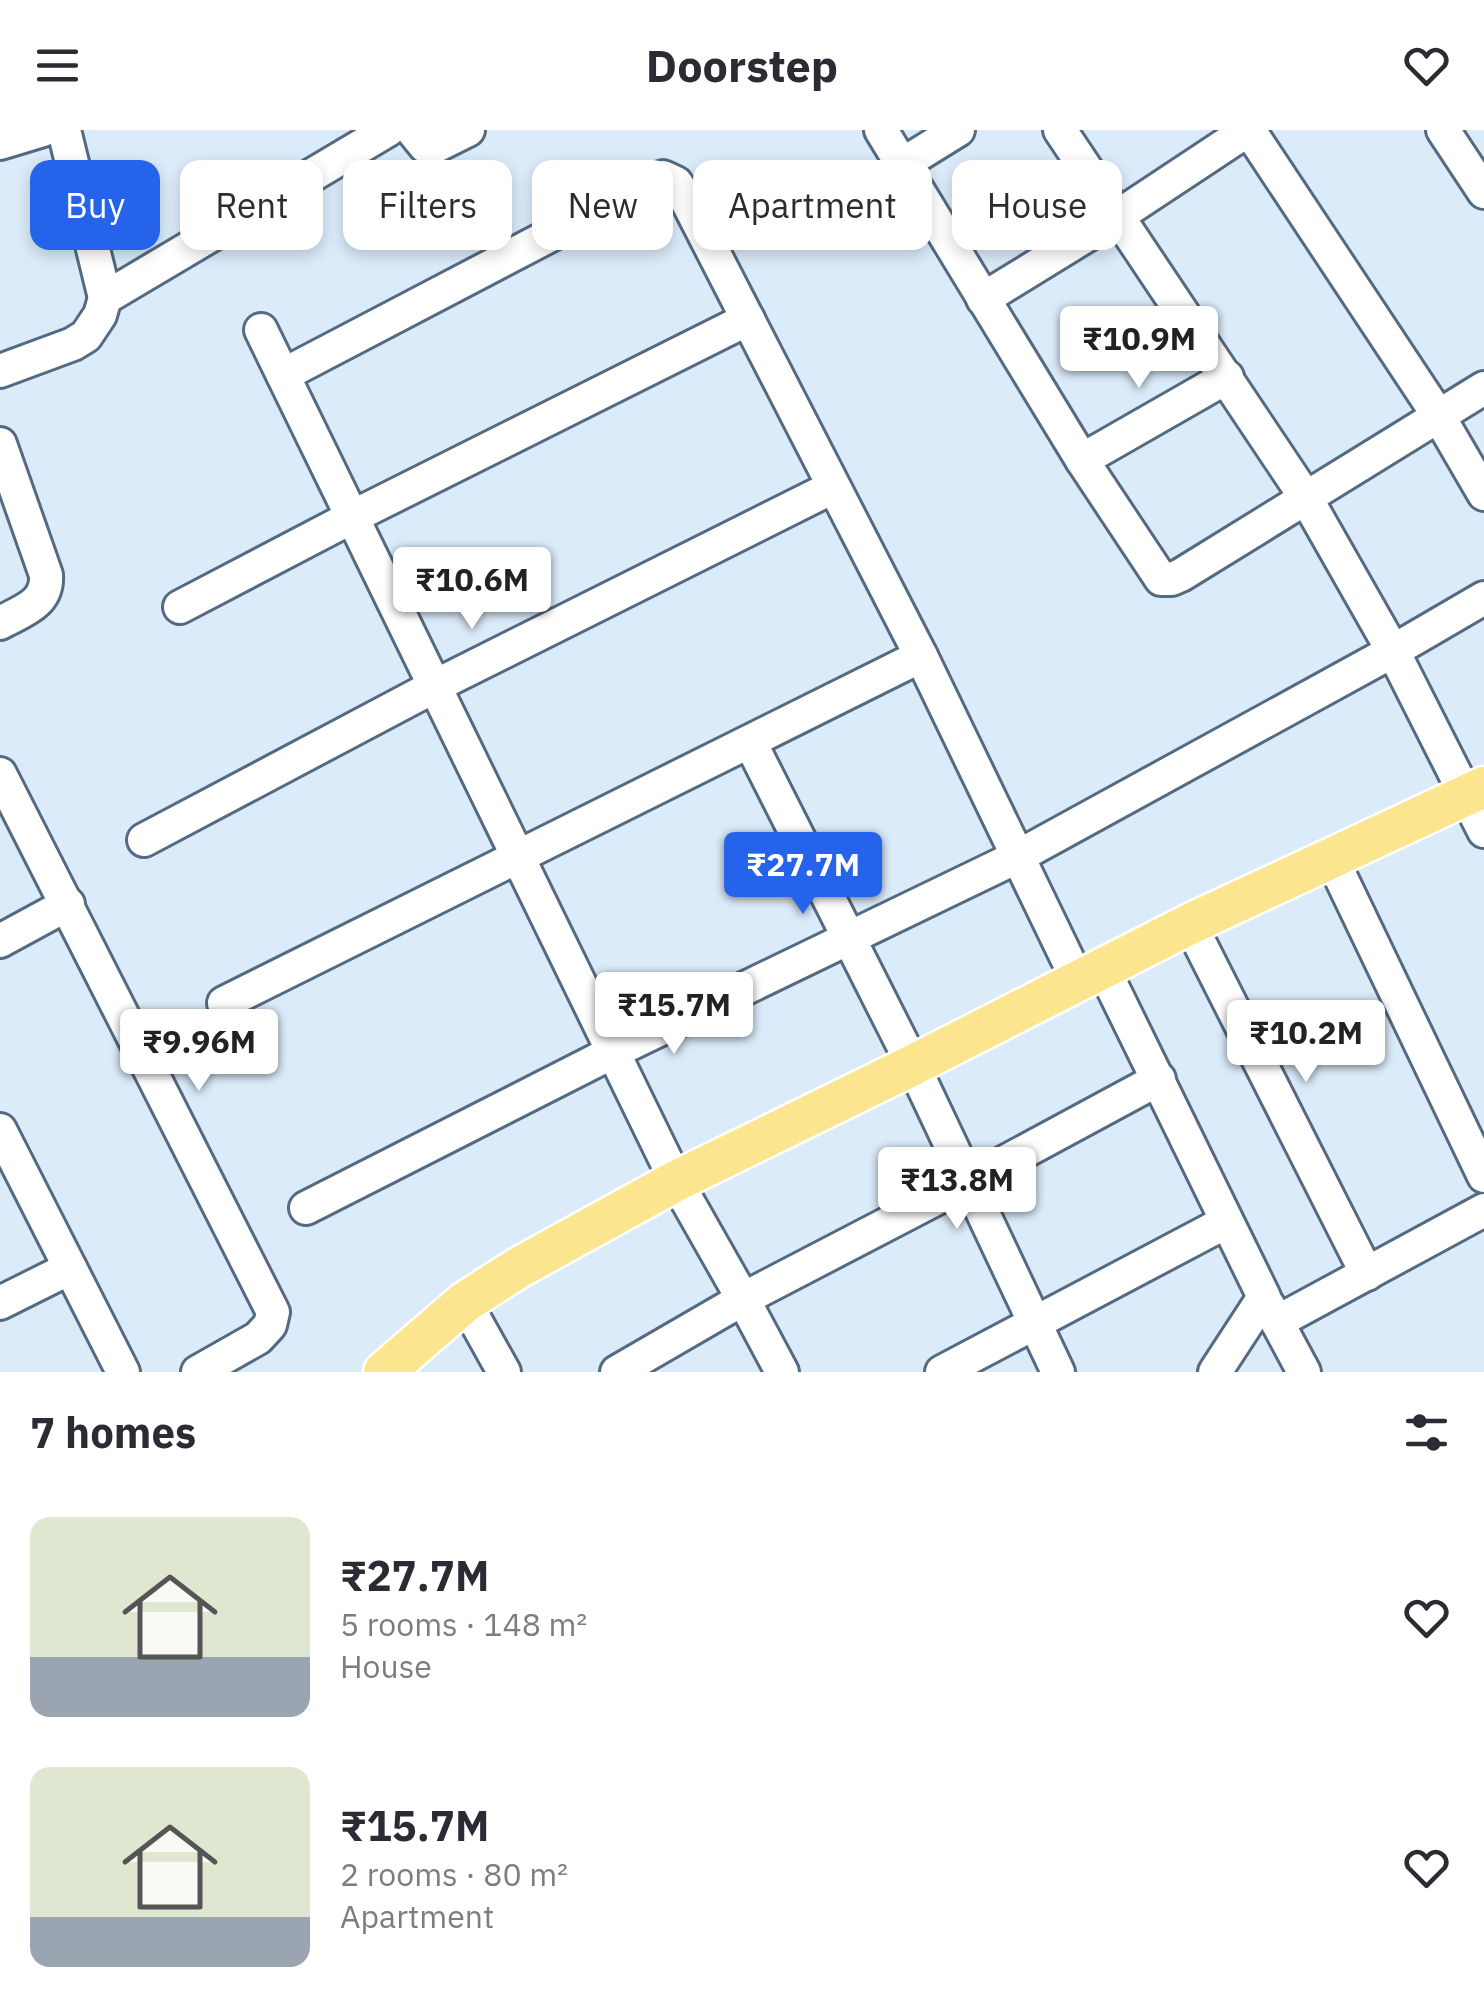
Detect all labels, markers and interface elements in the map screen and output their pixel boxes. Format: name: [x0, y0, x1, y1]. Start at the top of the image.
text: Doorstep: [646, 36, 838, 94]
icon: menu: [30, 38, 85, 93]
icon: heart: [1399, 38, 1454, 93]
chip: Buy: [30, 160, 160, 250]
chip: Rent: [180, 160, 323, 250]
chip: Filters: [343, 160, 512, 250]
chip: New: [532, 160, 673, 250]
chip: Apartment: [693, 160, 932, 250]
chip: House: [952, 160, 1122, 250]
pin: ₹10.9M: [1058, 306, 1220, 391]
text: ₹10.9M: [1082, 317, 1196, 359]
pin: ₹10.6M: [391, 547, 553, 632]
text: ₹10.6M: [415, 558, 529, 600]
pin: ₹27.7M: [722, 832, 884, 917]
text: ₹27.7M: [746, 843, 860, 885]
pin: ₹15.7M: [593, 972, 755, 1057]
text: ₹15.7M: [617, 983, 731, 1025]
pin: ₹10.2M: [1225, 1000, 1387, 1085]
pin: ₹9.96M: [118, 1009, 280, 1094]
text: ₹10.2M: [1249, 1011, 1363, 1053]
text: ₹9.96M: [142, 1020, 256, 1062]
pin: ₹13.8M: [876, 1147, 1038, 1232]
text: ₹13.8M: [900, 1158, 1014, 1200]
text: 7 homes: [30, 1405, 196, 1460]
icon: filters: [1399, 1405, 1454, 1460]
text: ₹27.7M: [340, 1548, 489, 1603]
icon: home: [110, 1557, 230, 1677]
icon: heart: [1399, 1590, 1454, 1645]
text: 5 rooms · 148 m²: [340, 1603, 587, 1645]
text: House: [340, 1645, 432, 1687]
text: ₹15.7M: [340, 1798, 489, 1853]
icon: home: [110, 1807, 230, 1927]
icon: heart: [1399, 1840, 1454, 1895]
text: 2 rooms · 80 m²: [340, 1853, 568, 1895]
text: Apartment: [340, 1895, 494, 1937]

